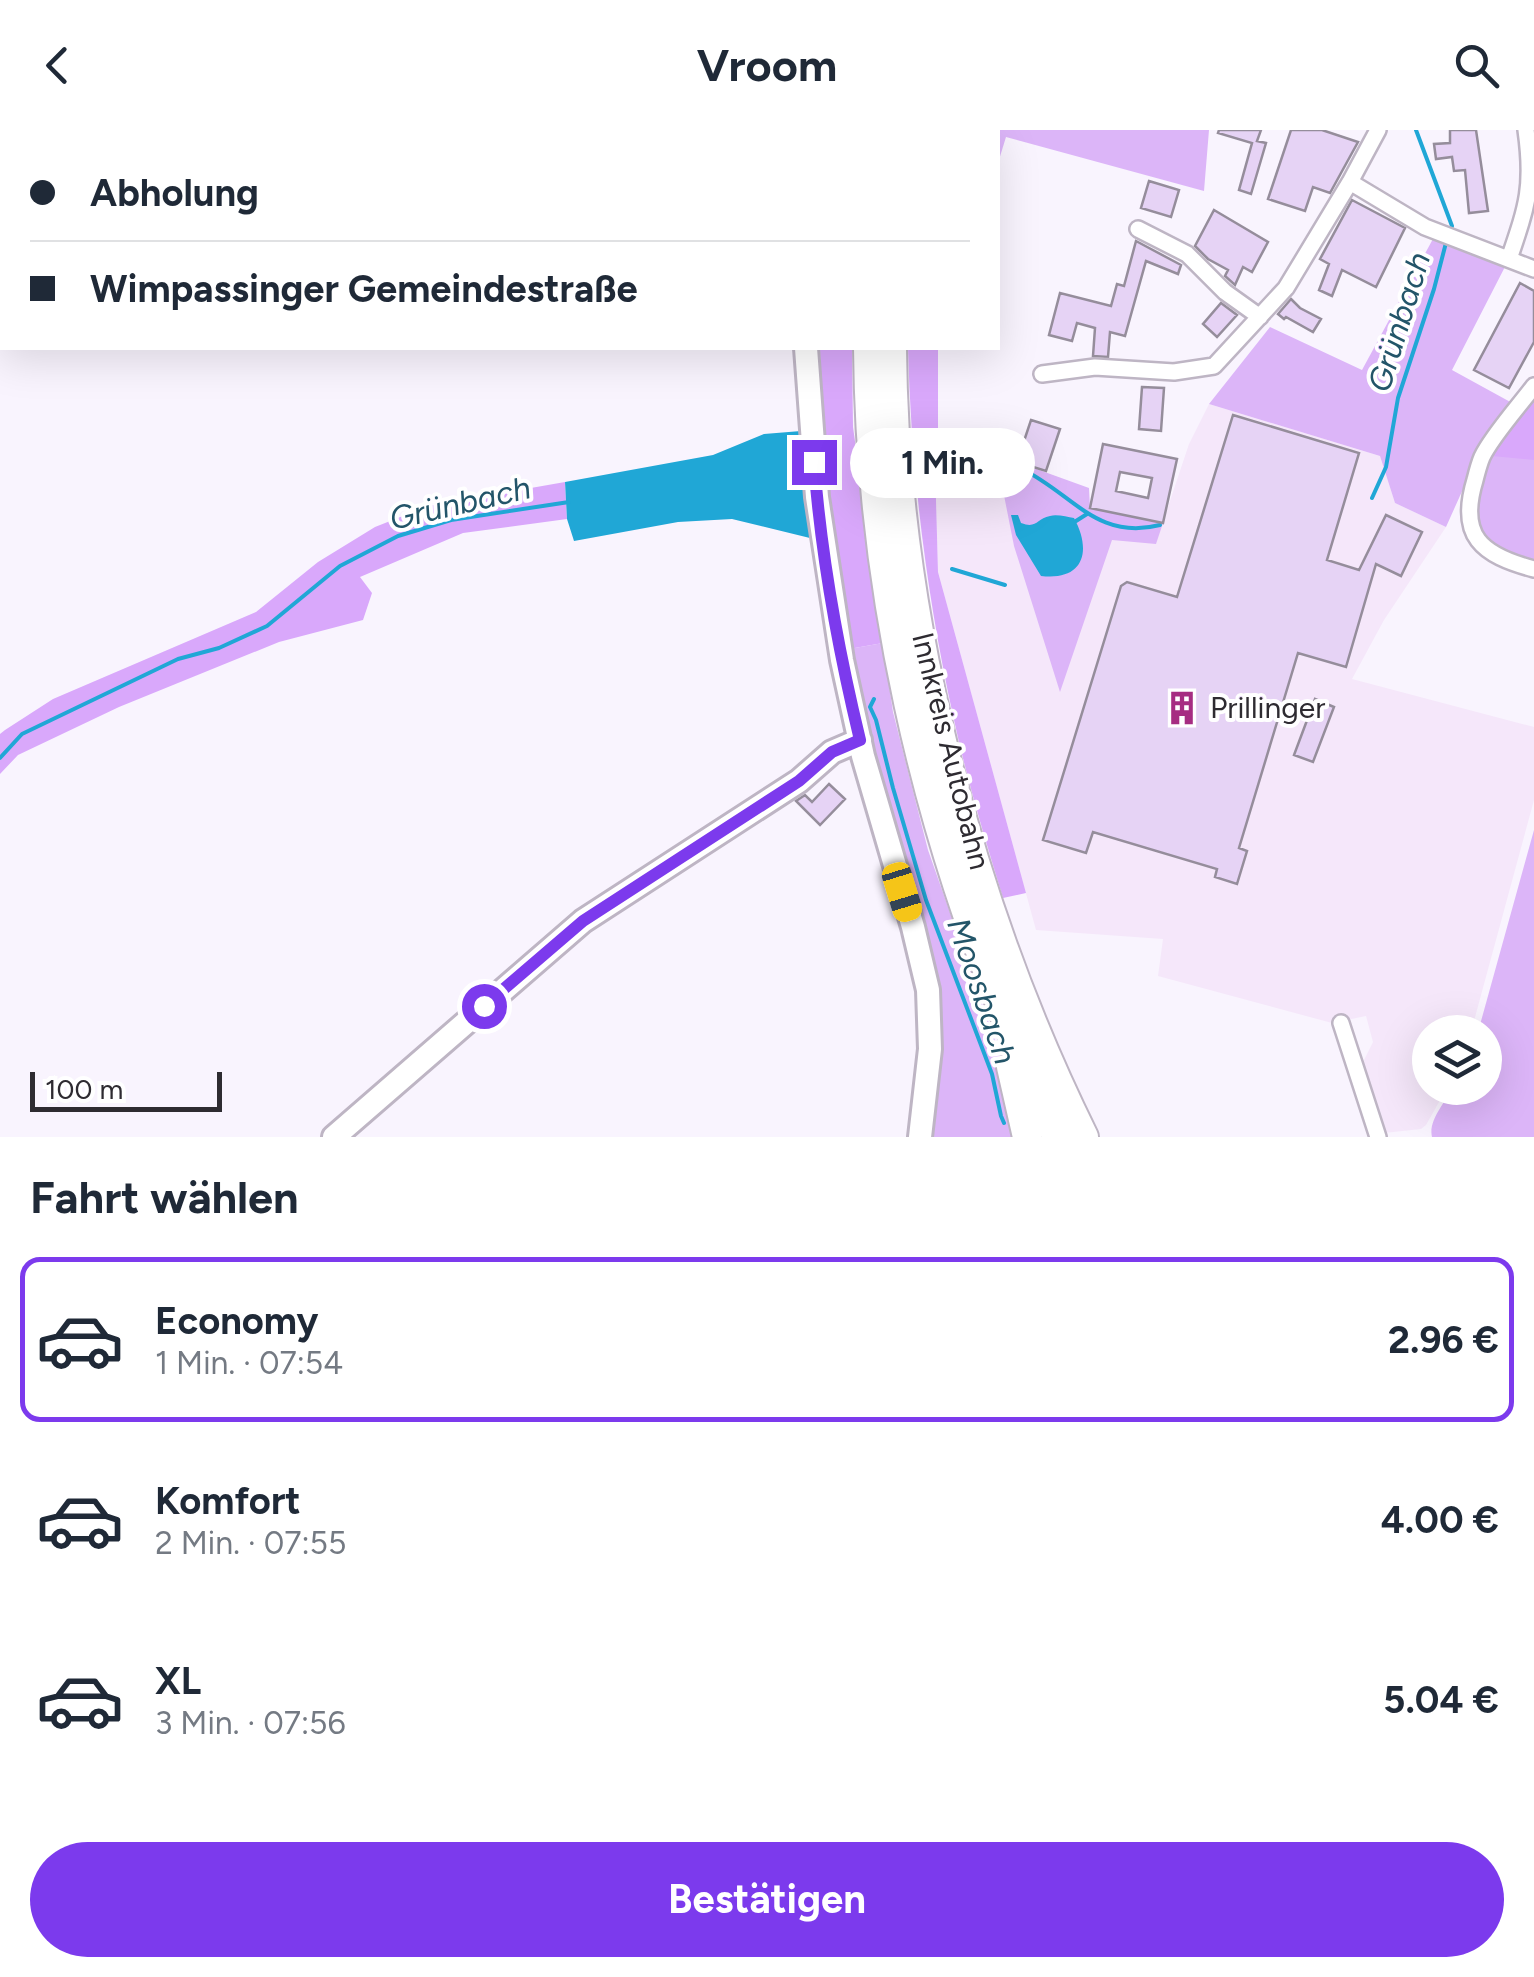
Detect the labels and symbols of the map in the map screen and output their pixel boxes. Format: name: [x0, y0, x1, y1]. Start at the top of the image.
water label: Grünbach: [1360, 248, 1438, 396]
callout: 1 Min.: [849, 427, 1034, 497]
route end: [792, 440, 837, 485]
water label: Grünbach: [386, 468, 534, 538]
street label: Innkreis Autobahn: [904, 628, 999, 873]
building icon: Prillinger: [1163, 689, 1201, 727]
place label: Prillinger: [1210, 689, 1325, 726]
car: [879, 859, 925, 925]
water label: Moosbach: [939, 913, 1025, 1069]
route start: [462, 984, 507, 1029]
scale bar: [30, 1067, 222, 1111]

